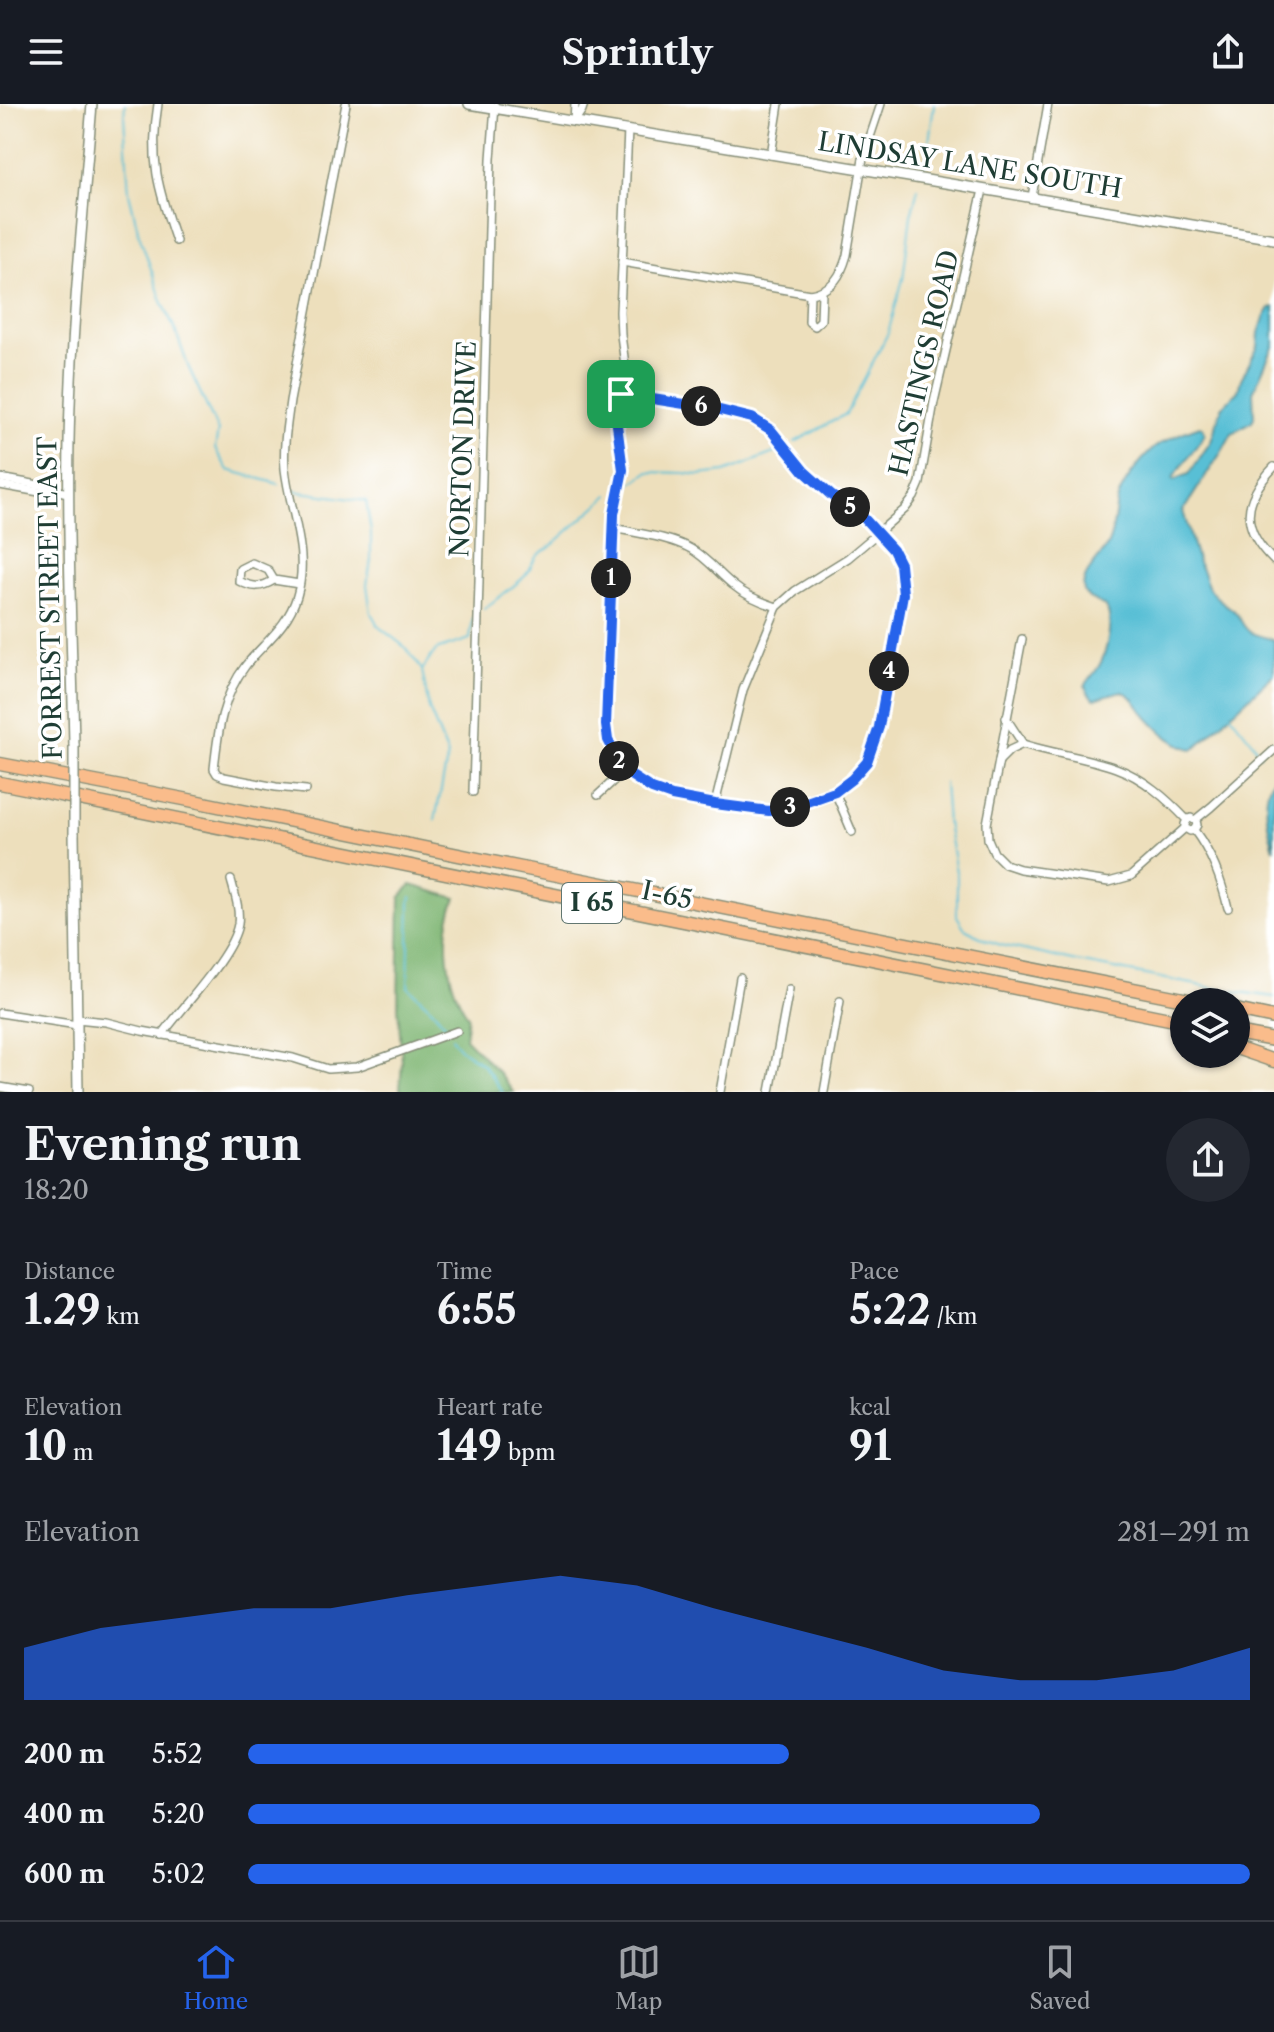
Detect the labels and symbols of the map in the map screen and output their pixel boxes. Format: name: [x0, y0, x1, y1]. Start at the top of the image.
street label: LINDSAY LANE SOUTH: [816, 125, 1124, 205]
street label: HASTINGS ROAD: [882, 247, 966, 479]
street label: NORTON DRIVE: [443, 340, 483, 558]
pin: [587, 360, 655, 428]
pin: 6: [681, 386, 721, 426]
street label: FORREST STREET EAST: [31, 436, 69, 760]
pin: 5: [830, 487, 870, 527]
pin: 1: [591, 558, 631, 598]
pin: 4: [869, 651, 909, 691]
pin: 2: [599, 741, 639, 781]
pin: 3: [770, 787, 810, 827]
street label: I-65: [639, 874, 695, 916]
road number: I 65: [562, 883, 622, 923]

